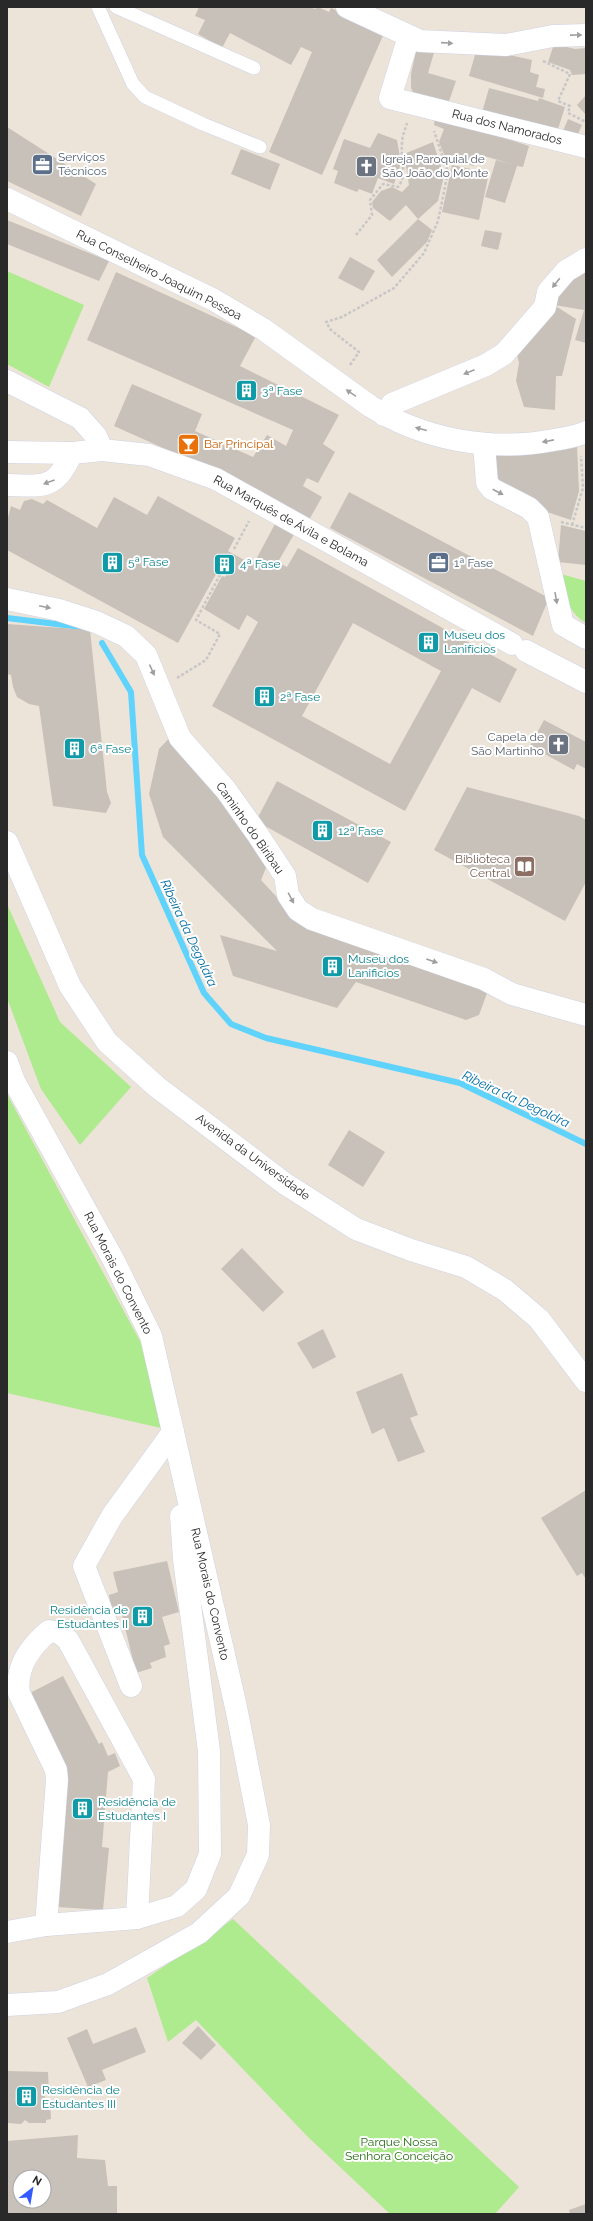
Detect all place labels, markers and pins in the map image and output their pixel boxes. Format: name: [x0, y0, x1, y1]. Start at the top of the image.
place label: Serviços Técnicos: [58, 150, 107, 178]
office icon: Serviços Técnicos: [29, 151, 55, 177]
place label: Igreja Paroquial de São João do Monte: [382, 152, 488, 180]
church icon: Igreja Paroquial de São João do Monte: [354, 153, 380, 179]
building icon: 3ª Fase: [233, 378, 259, 404]
place label: 3ª Fase: [262, 384, 302, 398]
bar icon: Bar Principal: [176, 431, 202, 457]
place label: Bar Principal: [204, 437, 274, 451]
building icon: 5ª Fase: [99, 549, 125, 575]
office icon: 1ª Fase: [426, 550, 452, 576]
building icon: 4ª Fase: [211, 551, 237, 577]
place label: 5ª Fase: [128, 555, 168, 569]
place label: 1ª Fase: [454, 556, 493, 570]
place label: 4ª Fase: [240, 557, 281, 571]
place label: Museu dos Lanifícios: [444, 628, 505, 656]
building icon: Museu dos Lanifícios: [415, 629, 441, 655]
building icon: 2ª Fase: [252, 684, 278, 710]
place label: 2ª Fase: [280, 690, 320, 704]
place label: Capela de São Martinho: [471, 730, 544, 758]
church icon: Capela de São Martinho: [546, 731, 572, 757]
building icon: 6ª Fase: [61, 736, 87, 762]
place label: 6ª Fase: [90, 742, 131, 756]
building icon: 12ª Fase: [310, 818, 336, 844]
place label: 12ª Fase: [338, 824, 383, 838]
place label: Biblioteca Central: [455, 852, 511, 880]
library icon: Biblioteca Central: [512, 853, 538, 879]
place label: Museu dos Lanificios: [348, 952, 409, 980]
building icon: Museu dos Lanificios: [320, 953, 346, 979]
place label: Residência de Estudantes II: [50, 1603, 128, 1631]
building icon: Residência de Estudantes II: [130, 1604, 156, 1630]
place label: Residência de Estudantes I: [98, 1795, 176, 1823]
building icon: Residência de Estudantes I: [70, 1796, 96, 1822]
place label: Residência de Estudantes III: [42, 2083, 120, 2111]
building icon: Residência de Estudantes III: [13, 2084, 39, 2110]

